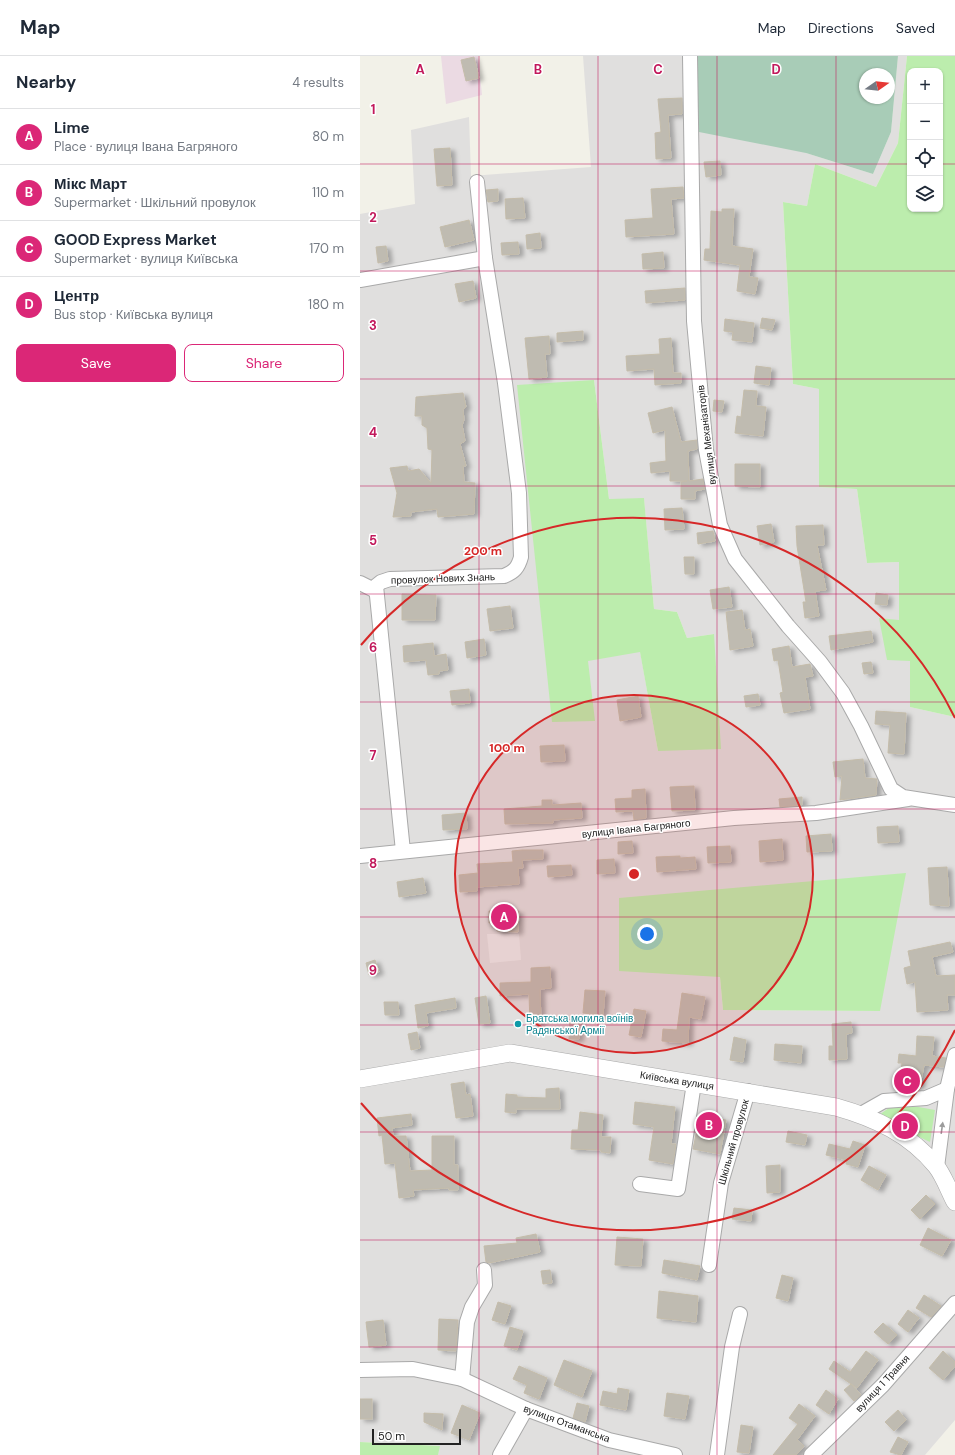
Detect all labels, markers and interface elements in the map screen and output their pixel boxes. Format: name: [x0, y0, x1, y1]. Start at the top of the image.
text: Map: [20, 15, 60, 40]
text: Map: [758, 19, 786, 37]
text: Directions: [808, 19, 874, 37]
text: Saved: [896, 19, 935, 37]
text: A: [415, 61, 425, 78]
text: B: [534, 61, 542, 78]
text: C: [653, 61, 663, 78]
text: D: [771, 61, 781, 78]
north arrow: [859, 68, 895, 104]
map controls: [907, 68, 943, 212]
button: +: [907, 68, 943, 104]
text: Nearby: [16, 71, 76, 93]
text: 4 results: [292, 74, 344, 91]
text: 1: [371, 101, 375, 118]
button: −: [907, 104, 943, 140]
text: Lime: [54, 118, 90, 138]
text: A: [24, 128, 34, 145]
text: 80 m: [312, 128, 344, 145]
text: Place · вулиця Івана Багряного: [54, 138, 238, 155]
button: locate: [907, 140, 943, 176]
text: Мікс Март: [54, 174, 127, 194]
button: layers: [907, 176, 943, 212]
text: B: [25, 184, 33, 201]
text: 110 m: [312, 184, 344, 201]
text: Supermarket · Шкільний провулок: [54, 194, 256, 211]
text: 2: [369, 209, 377, 226]
text: GOOD Express Market: [54, 230, 217, 250]
text: C: [24, 240, 34, 257]
text: 170 m: [309, 240, 344, 257]
text: Supermarket · вулиця Київська: [54, 250, 238, 267]
text: Центр: [54, 286, 99, 306]
text: D: [24, 296, 34, 313]
text: 180 m: [308, 296, 344, 313]
text: Bus stop · Київська вулиця: [54, 306, 213, 323]
text: 3: [369, 317, 377, 334]
button: Save: [16, 344, 176, 382]
button: Share: [184, 344, 344, 382]
street label: вулиця Механізаторів: [694, 384, 719, 485]
text: 4: [369, 424, 377, 441]
text: 5: [369, 532, 377, 549]
text: 200 m: [464, 543, 502, 559]
street label: провулок Нових Знань: [391, 570, 495, 587]
text: 6: [369, 639, 377, 656]
text: 100 m: [489, 740, 525, 756]
text: 7: [370, 747, 377, 764]
street label: вулиця Івана Багряного: [581, 816, 691, 841]
text: 8: [369, 855, 377, 872]
centre of rings: [627, 867, 641, 881]
pin: A: [491, 902, 517, 932]
your location: [637, 924, 657, 944]
text: 9: [369, 962, 377, 979]
place label: Братська могила воїнів Радянської Армії: [526, 1012, 633, 1037]
marker: Братська могила воїнів Радянської Армії: [513, 1019, 523, 1029]
pin: C: [894, 1066, 920, 1096]
street label: Київська вулиця: [639, 1068, 715, 1093]
street label: Шкільний провулок: [715, 1097, 752, 1186]
pin: B: [696, 1110, 722, 1140]
pin: D: [892, 1111, 918, 1141]
one-way arrow: [939, 1122, 945, 1134]
street label: вулиця 1 Травня: [852, 1352, 912, 1415]
street label: вулиця Отаманська: [522, 1402, 612, 1445]
scale bar: [372, 1427, 461, 1446]
text: 50 m: [378, 1429, 405, 1443]

